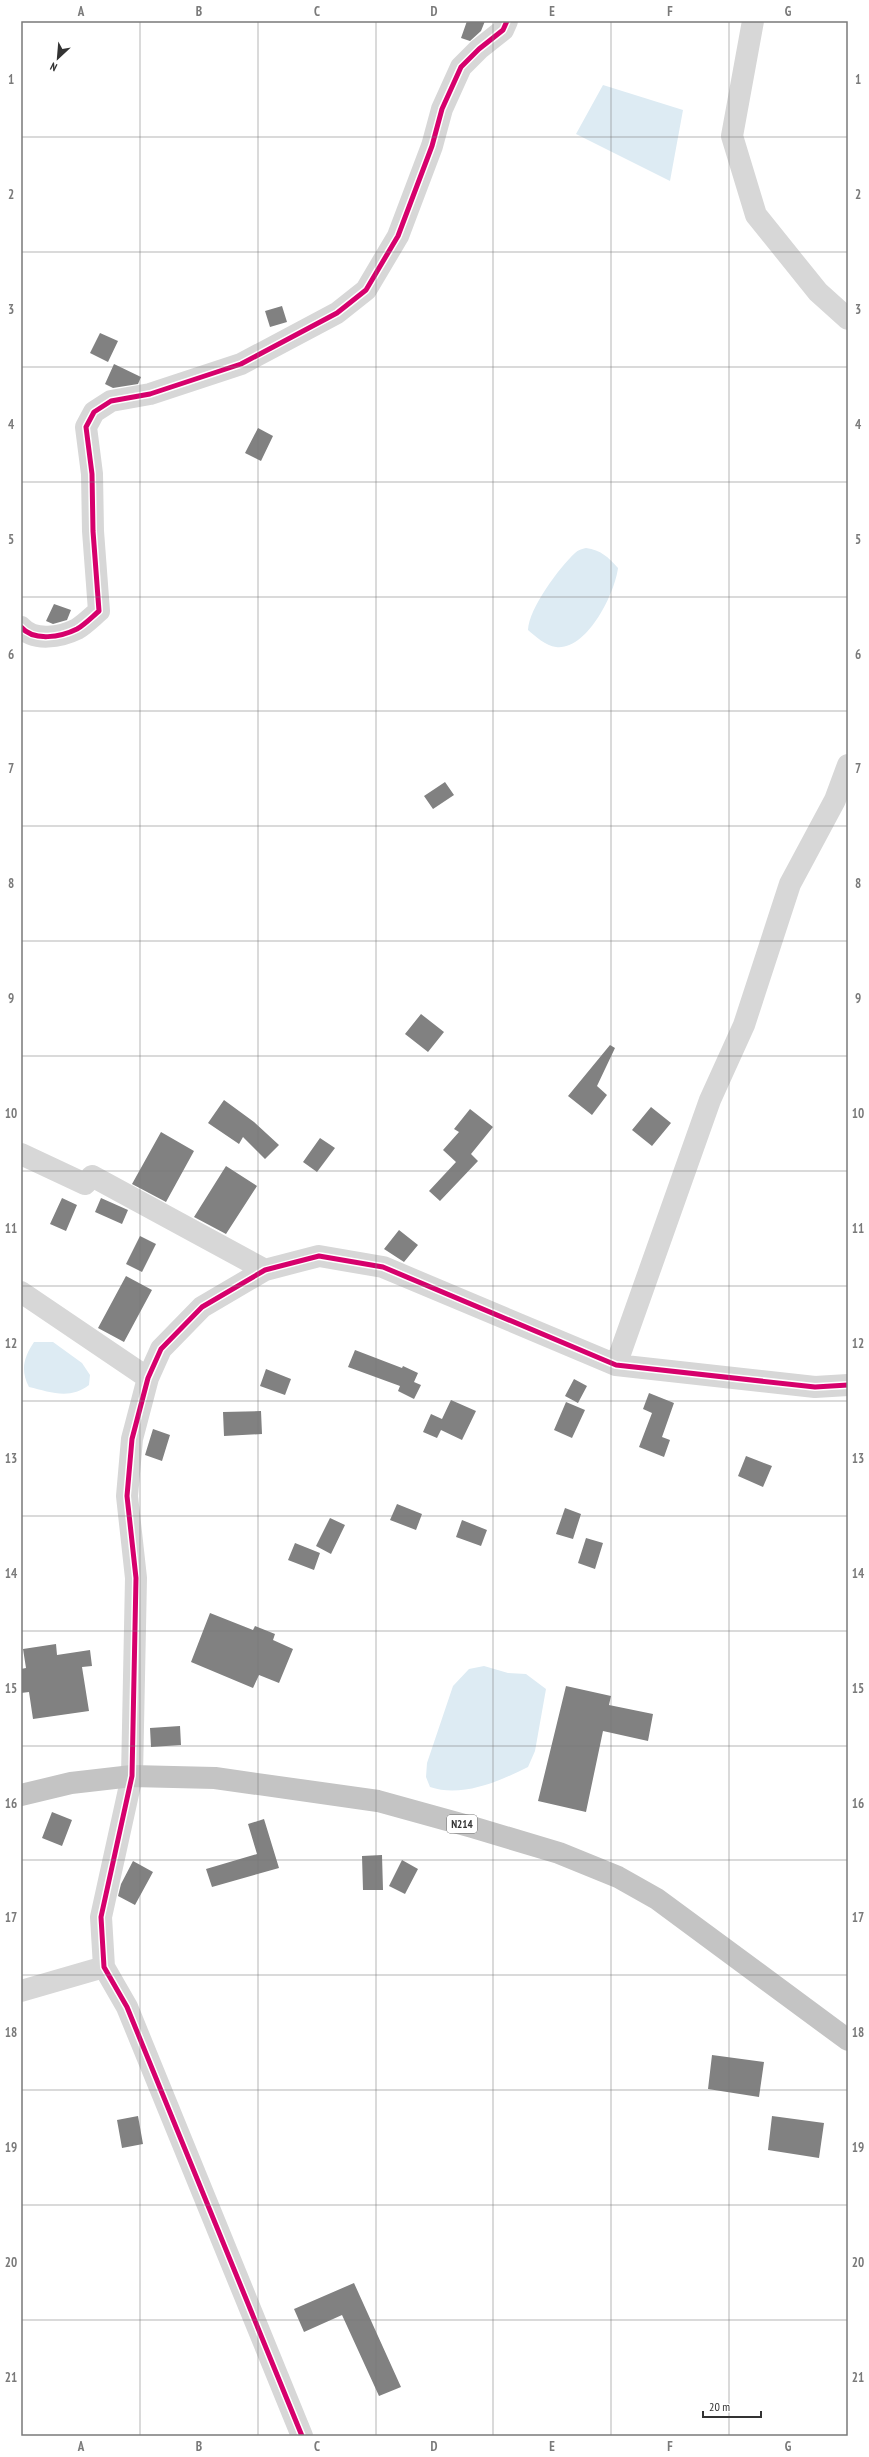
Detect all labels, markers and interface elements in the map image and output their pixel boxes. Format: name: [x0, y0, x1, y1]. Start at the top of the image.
text: A: [77, 3, 85, 20]
text: B: [196, 3, 202, 20]
text: C: [314, 3, 320, 20]
text: D: [431, 3, 438, 20]
text: E: [549, 3, 555, 20]
text: F: [667, 3, 673, 20]
text: G: [785, 3, 792, 20]
north arrow: [38, 38, 78, 78]
text: N: [48, 59, 59, 75]
text: 1: [8, 71, 14, 88]
text: 1: [855, 71, 861, 88]
text: 2: [8, 186, 14, 203]
text: 2: [855, 186, 861, 203]
text: 3: [8, 301, 14, 318]
text: 3: [855, 301, 861, 318]
text: 4: [8, 416, 15, 433]
text: 4: [855, 416, 862, 433]
text: 5: [8, 531, 14, 548]
text: 5: [855, 531, 861, 548]
text: 6: [8, 646, 14, 663]
text: 6: [855, 646, 861, 663]
text: 7: [8, 760, 14, 777]
text: 7: [855, 760, 861, 777]
text: 8: [8, 875, 14, 892]
text: 8: [855, 875, 861, 892]
text: 9: [8, 990, 14, 1007]
text: 9: [855, 990, 861, 1007]
text: 10: [5, 1105, 17, 1122]
text: 10: [852, 1105, 864, 1122]
text: 11: [5, 1220, 17, 1237]
text: 11: [852, 1220, 864, 1237]
text: 12: [5, 1335, 17, 1352]
text: 12: [852, 1335, 864, 1352]
text: 13: [5, 1450, 17, 1467]
text: 13: [852, 1450, 864, 1467]
text: 14: [5, 1565, 18, 1582]
text: 14: [852, 1565, 865, 1582]
text: 15: [5, 1680, 17, 1697]
text: 15: [852, 1680, 864, 1697]
text: 16: [5, 1795, 17, 1812]
text: 16: [852, 1795, 864, 1812]
road number: N214: [447, 1815, 477, 1833]
text: 17: [5, 1909, 17, 1926]
text: 17: [852, 1909, 864, 1926]
text: 18: [5, 2024, 17, 2041]
text: 18: [852, 2024, 864, 2041]
text: 19: [5, 2139, 17, 2156]
text: 19: [852, 2139, 864, 2156]
text: 20: [5, 2254, 17, 2271]
text: 20: [852, 2254, 864, 2271]
text: 21: [5, 2369, 17, 2386]
text: 21: [852, 2369, 864, 2386]
scale bar: [703, 2393, 761, 2419]
text: 20 m: [709, 2399, 730, 2414]
text: A: [77, 2438, 85, 2455]
text: B: [196, 2438, 202, 2455]
text: C: [314, 2438, 320, 2455]
text: D: [431, 2438, 438, 2455]
text: E: [549, 2438, 555, 2455]
text: F: [667, 2438, 673, 2455]
text: G: [785, 2438, 792, 2455]

